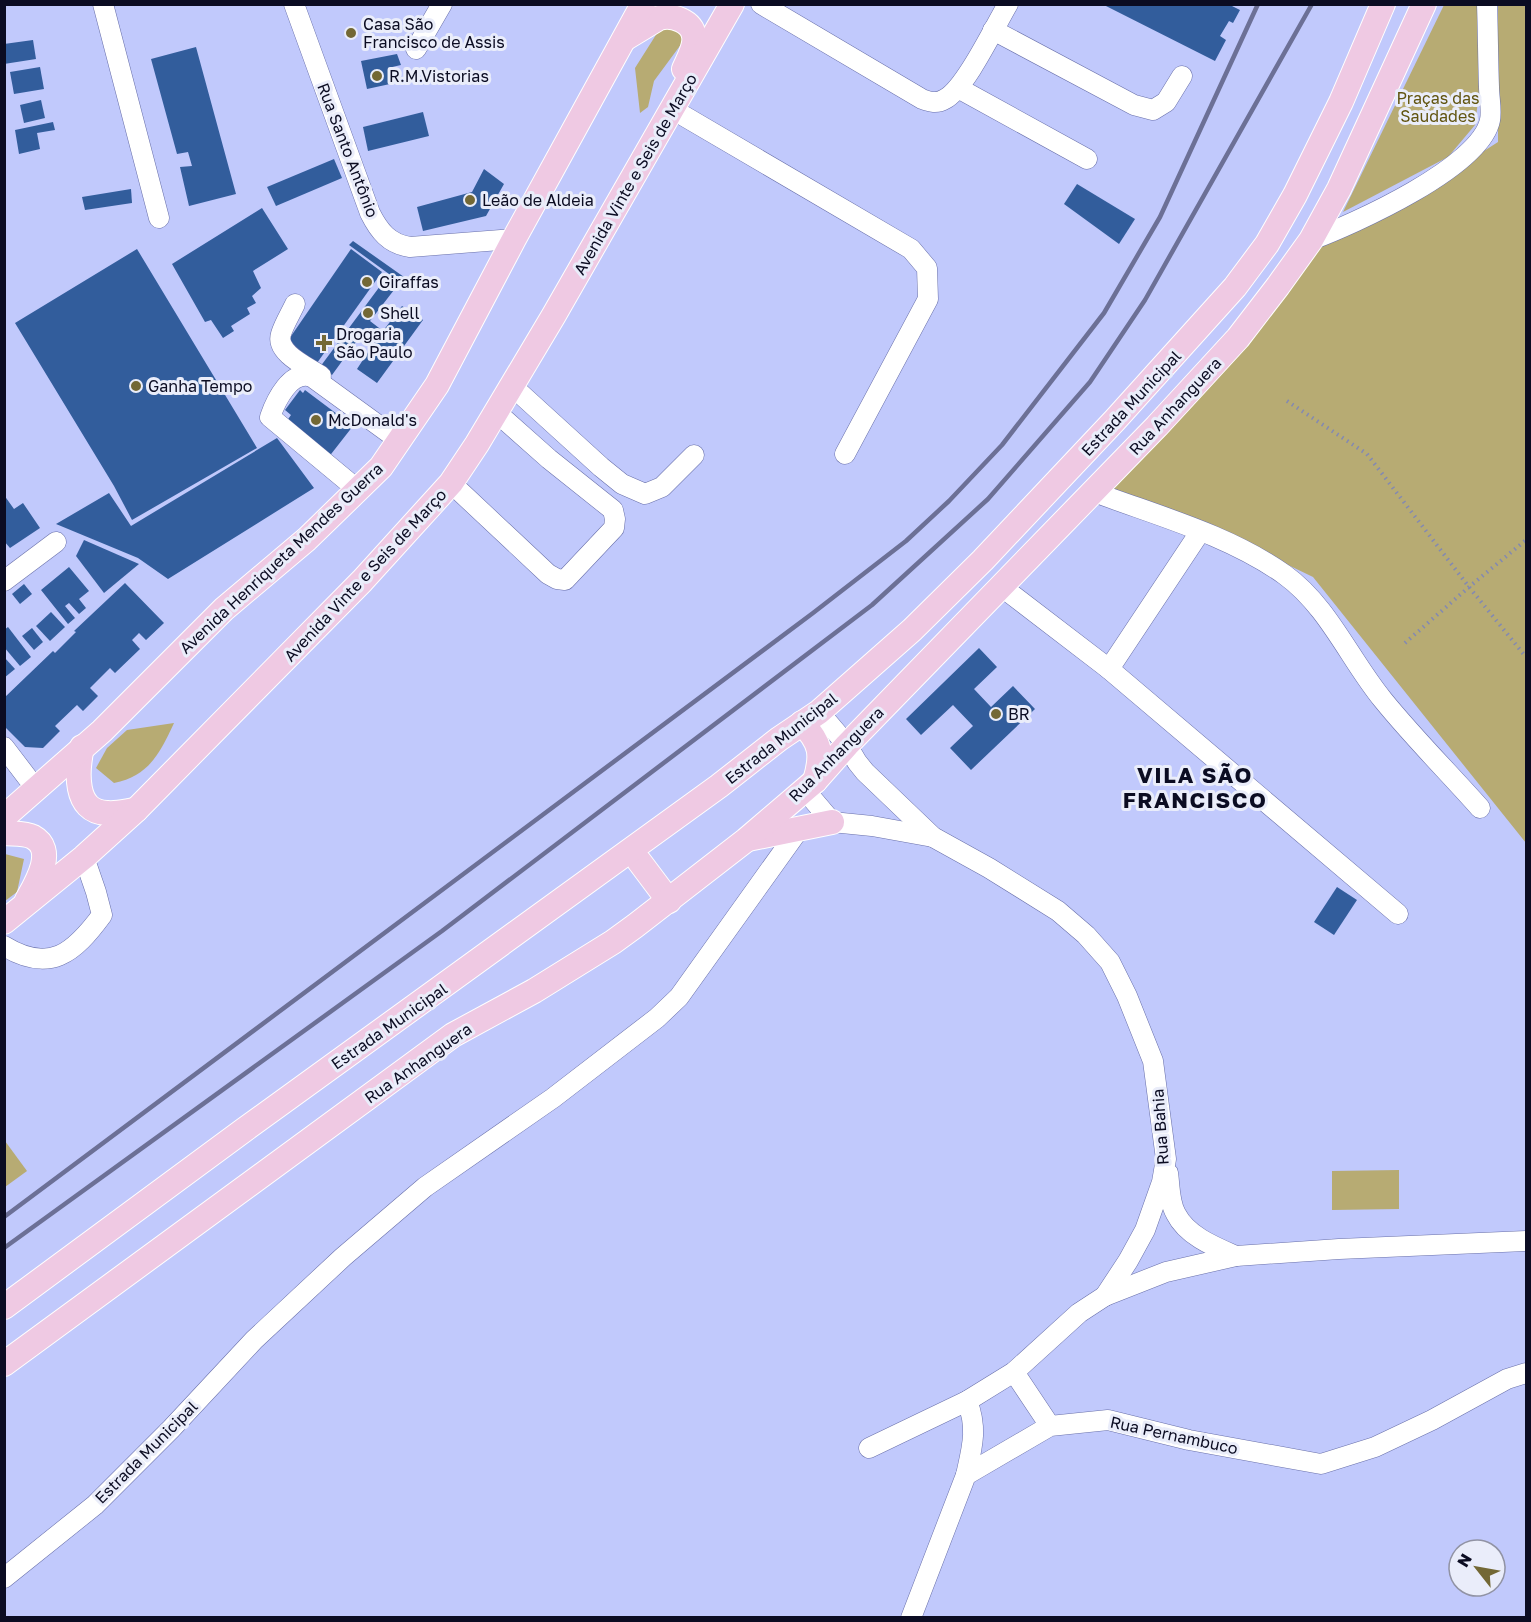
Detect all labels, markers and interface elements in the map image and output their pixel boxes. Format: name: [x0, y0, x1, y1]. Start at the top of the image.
place label: Casa São Francisco de Assis: [363, 14, 505, 52]
marker: Casa São Francisco de Assis: [344, 26, 358, 40]
place label: R.M.Vistorias: [389, 66, 489, 86]
marker: R.M.Vistorias: [370, 69, 384, 83]
street label: Avenida Vinte e Seis de Março: [569, 70, 701, 278]
street label: Rua Santo Antônio: [313, 80, 383, 220]
park label: Praças das Saudades: [1396, 88, 1480, 126]
place label: Leão de Aldeia: [482, 190, 594, 210]
marker: Leão de Aldeia: [463, 193, 477, 207]
place label: Giraffas: [379, 272, 439, 292]
marker: Giraffas: [360, 275, 374, 289]
place label: Shell: [380, 303, 420, 323]
marker: Shell: [361, 306, 375, 320]
place label: Drogaria São Paulo: [336, 324, 412, 362]
marker: Drogaria São Paulo: [317, 336, 331, 350]
street label: Estrada Municipal: [1077, 346, 1185, 460]
street label: Rua Anhanguera: [1125, 353, 1225, 459]
place label: Ganha Tempo: [148, 376, 252, 396]
marker: Ganha Tempo: [129, 379, 143, 393]
place label: McDonald's: [328, 410, 417, 430]
marker: McDonald's: [309, 413, 323, 427]
street label: Avenida Henriqueta Mendes Guerra: [175, 458, 387, 658]
street label: Avenida Vinte e Seis de Março: [280, 484, 450, 666]
street label: Estrada Municipal: [721, 688, 841, 788]
street label: Rua Anhanguera: [784, 702, 888, 806]
place label: BR: [1008, 704, 1030, 724]
marker: BR: [989, 707, 1003, 721]
district label: VILA SÃO FRANCISCO: [1123, 761, 1267, 813]
street label: Estrada Municipal: [327, 978, 451, 1074]
street label: Rua Anhanguera: [360, 1019, 476, 1107]
street label: Rua Bahia: [1147, 1088, 1173, 1166]
street label: Estrada Municipal: [90, 1396, 202, 1508]
street label: Rua Pernambuco: [1108, 1412, 1240, 1458]
north arrow: [1447, 1538, 1507, 1598]
text: N: [1452, 1550, 1476, 1571]

